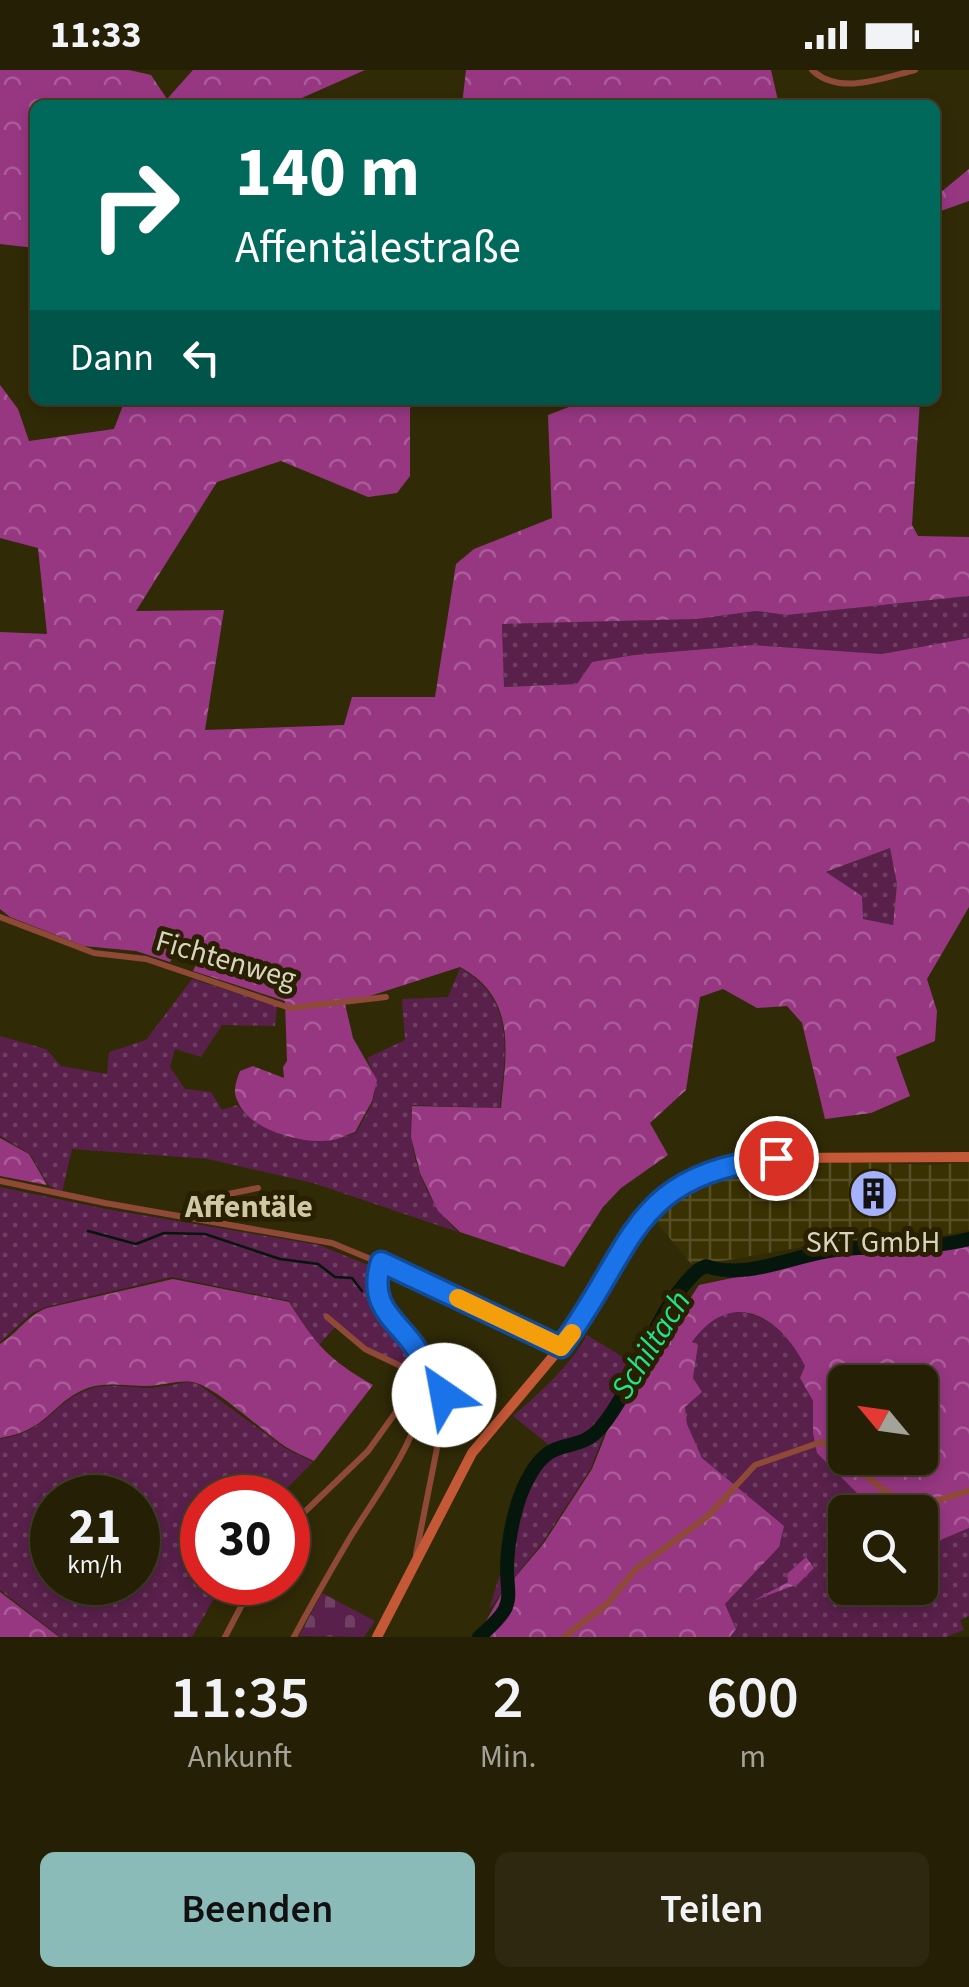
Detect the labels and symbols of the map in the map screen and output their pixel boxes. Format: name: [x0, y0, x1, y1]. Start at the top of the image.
street label: Fichtenweg: [151, 919, 301, 1001]
pin: [734, 1116, 819, 1201]
building icon: SKT GmbH: [847, 1167, 899, 1219]
district label: Affentäle: [184, 1184, 313, 1230]
place label: SKT GmbH: [806, 1221, 940, 1264]
water label: Schiltach: [600, 1282, 702, 1408]
position arrow: [392, 1343, 496, 1447]
north arrow: [828, 1365, 938, 1475]
speed limit sign: 30: [180, 1475, 310, 1605]

